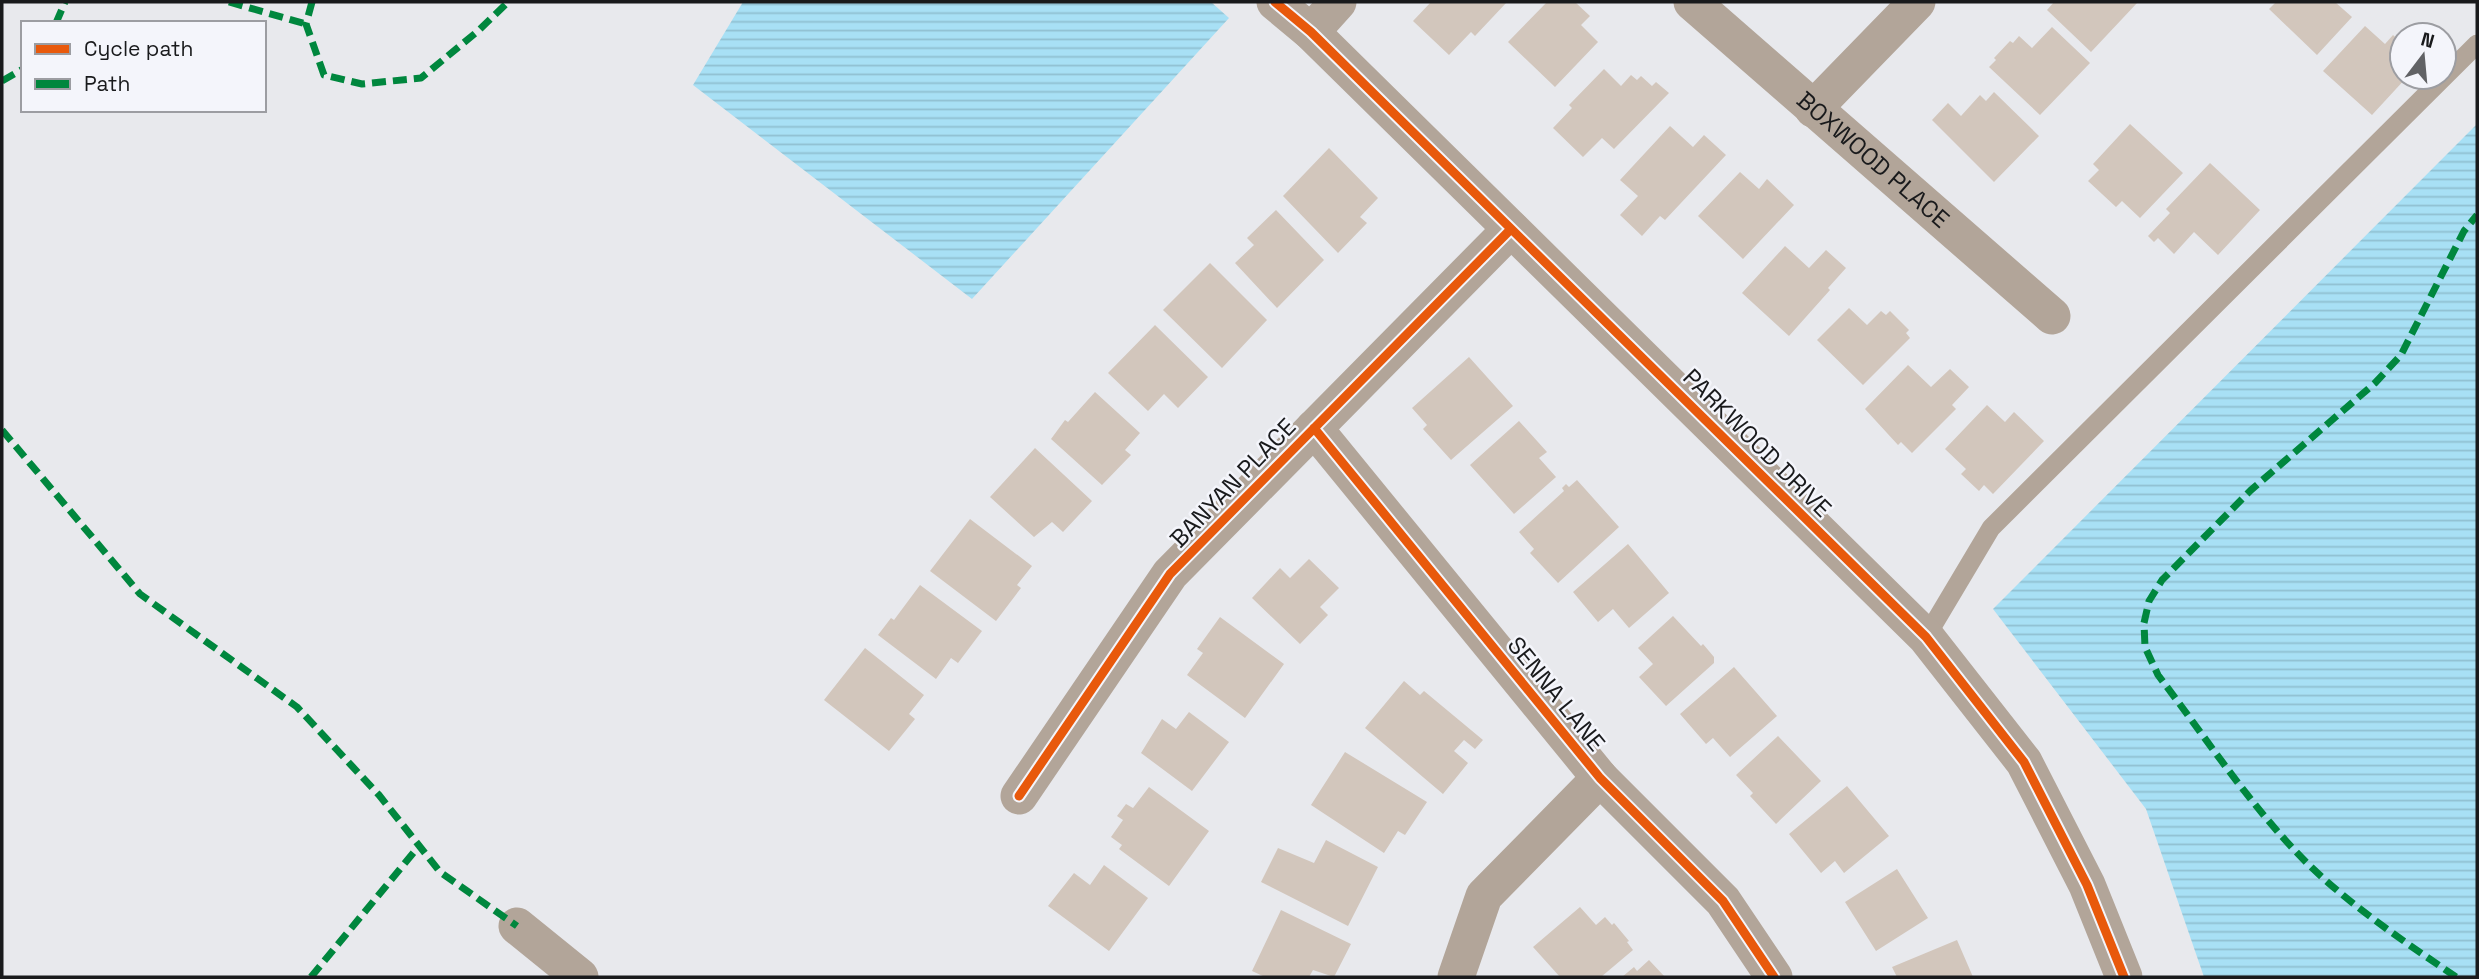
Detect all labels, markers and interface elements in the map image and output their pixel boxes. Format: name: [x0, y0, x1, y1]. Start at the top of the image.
legend: [21, 21, 266, 112]
north arrow: [2388, 21, 2458, 91]
text: N: [2418, 26, 2437, 54]
text: Cycle path: [84, 35, 193, 62]
text: Path: [84, 70, 130, 97]
street label: BOXWOOD PLACE: [1790, 84, 1956, 234]
street label: PARKWOOD DRIVE: [1677, 362, 1838, 523]
street label: BANYAN PLACE: [1163, 411, 1302, 554]
street label: SENNA LANE: [1501, 630, 1612, 757]

